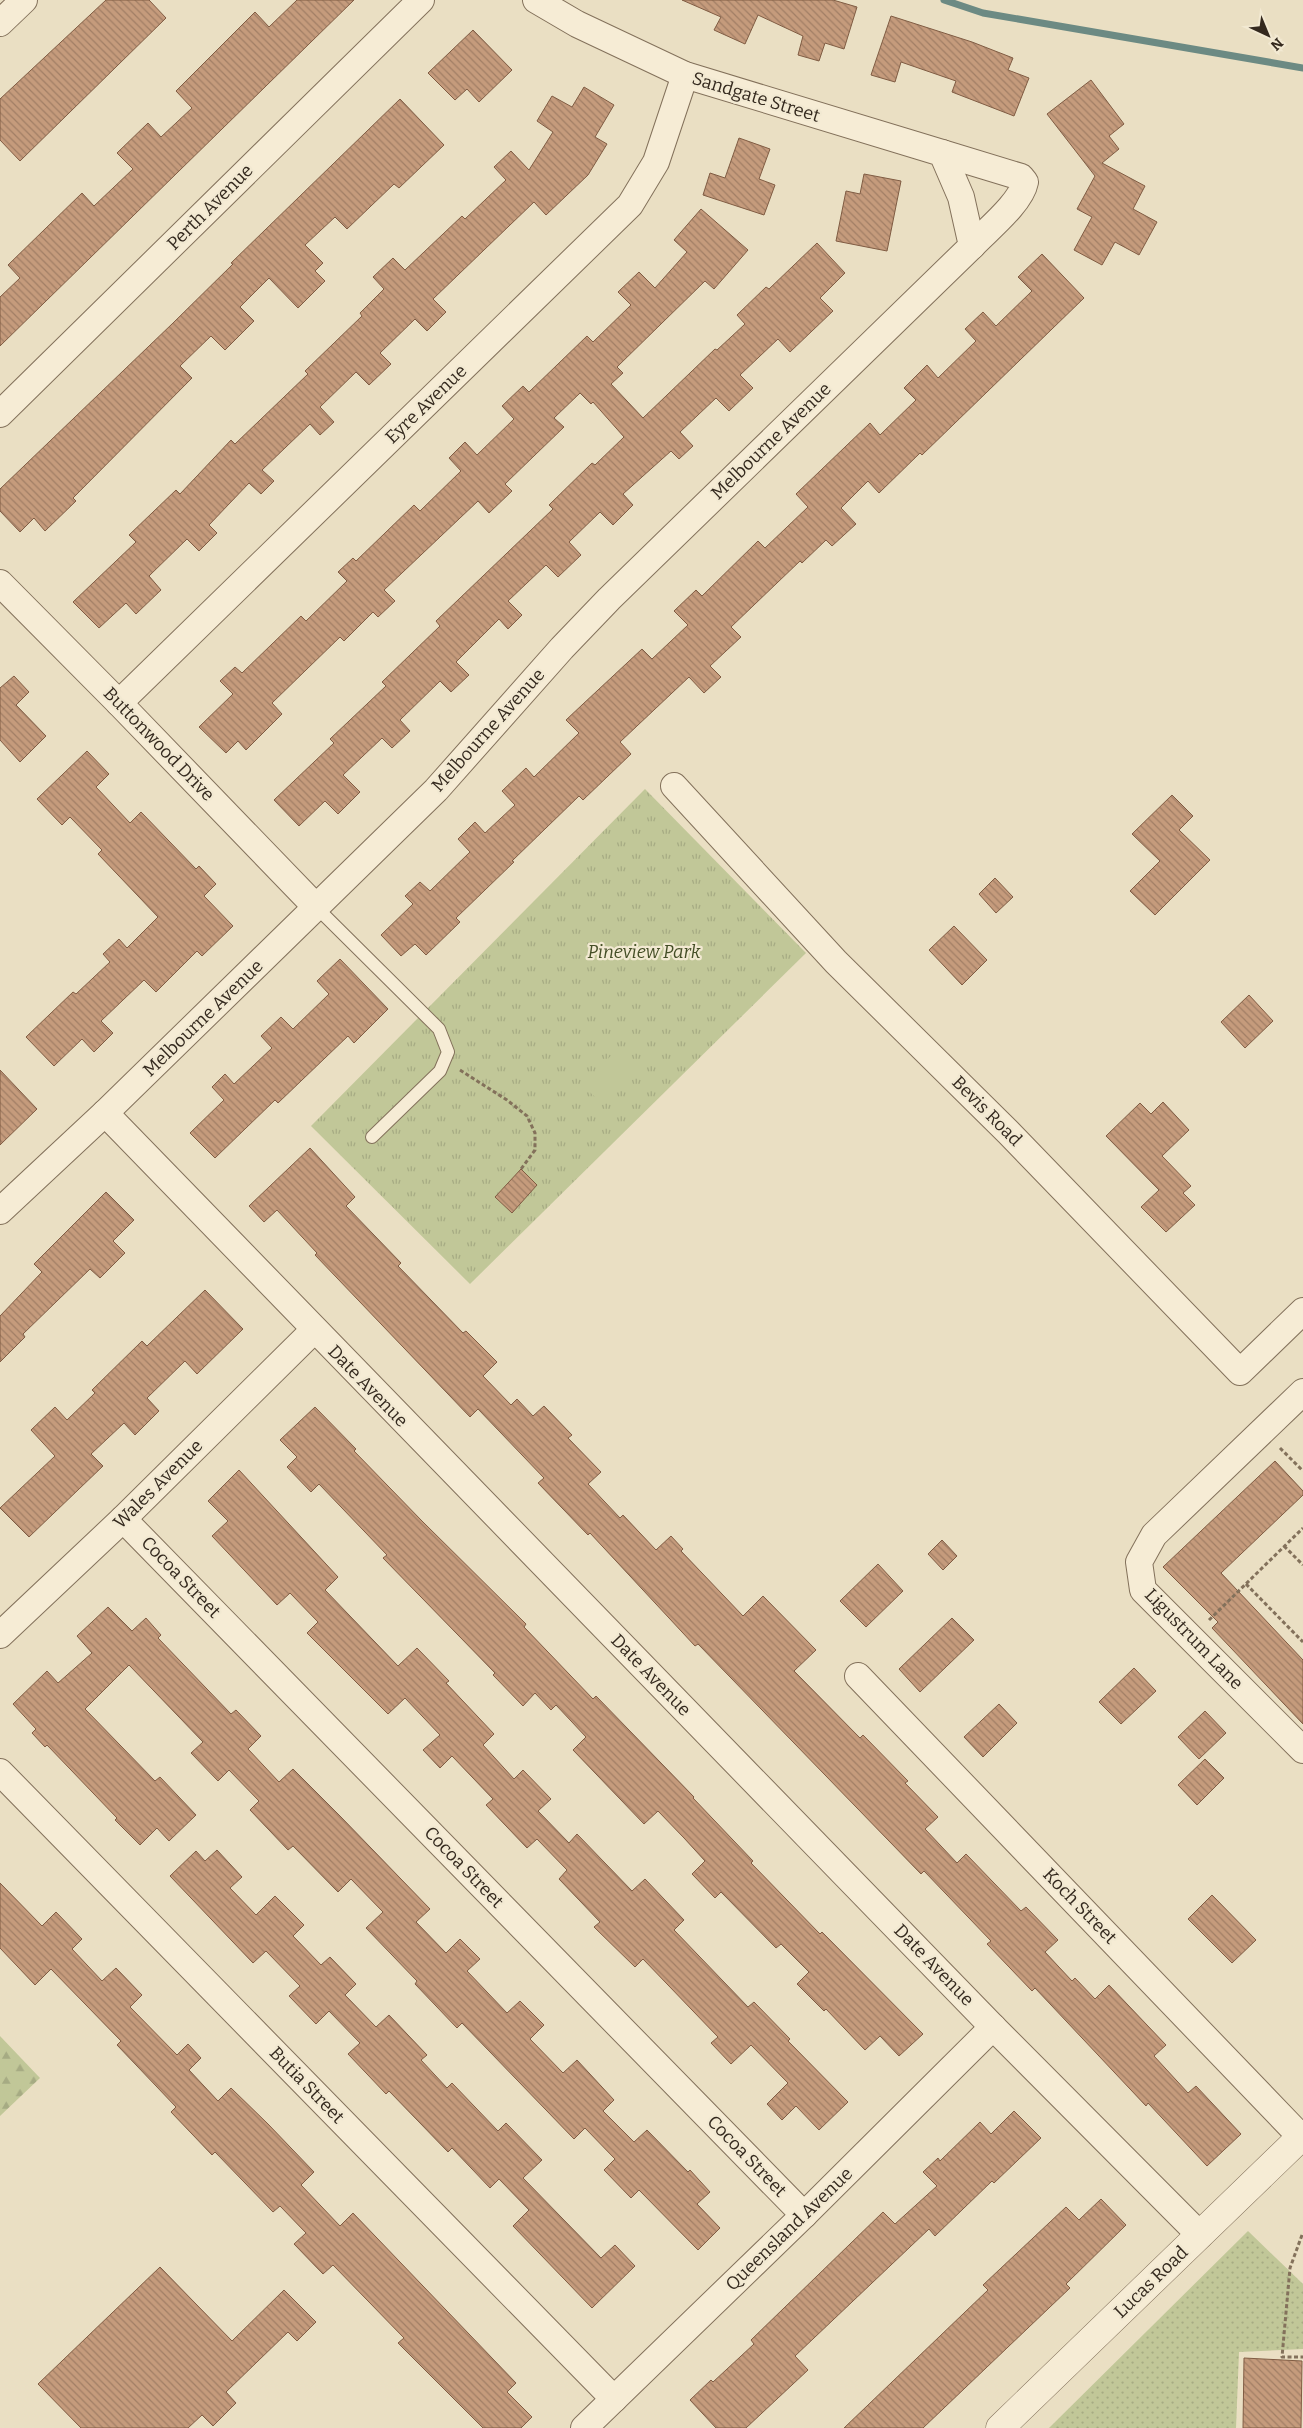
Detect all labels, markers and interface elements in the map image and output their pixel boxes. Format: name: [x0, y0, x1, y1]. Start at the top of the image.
north arrow: [1243, 10, 1293, 60]
text: N: [1267, 34, 1286, 54]
street label: Sandgate Street: [689, 67, 823, 127]
street label: Perth Avenue: [162, 159, 258, 255]
street label: Eyre Avenue: [381, 360, 471, 448]
street label: Melbourne Avenue: [706, 378, 836, 504]
street label: Melbourne Avenue: [427, 664, 549, 796]
street label: Buttonwood Drive: [99, 682, 219, 806]
park label: Pineview Park: [588, 941, 701, 963]
street label: Melbourne Avenue: [138, 955, 268, 1081]
street label: Bevis Road: [947, 1071, 1027, 1151]
street label: Date Avenue: [323, 1340, 413, 1432]
street label: Wales Avenue: [109, 1435, 207, 1533]
street label: Cocoa Street: [137, 1532, 226, 1623]
street label: Ligustrum Lane: [1140, 1584, 1248, 1694]
street label: Date Avenue: [606, 1629, 696, 1721]
street label: Cocoa Street: [420, 1822, 509, 1913]
street label: Koch Street: [1038, 1864, 1122, 1949]
street label: Date Avenue: [889, 1919, 979, 2011]
street label: Butia Street: [265, 2042, 349, 2128]
street label: Cocoa Street: [703, 2111, 792, 2202]
street label: Queensland Avenue: [721, 2163, 857, 2295]
street label: Lucas Road: [1110, 2241, 1193, 2323]

